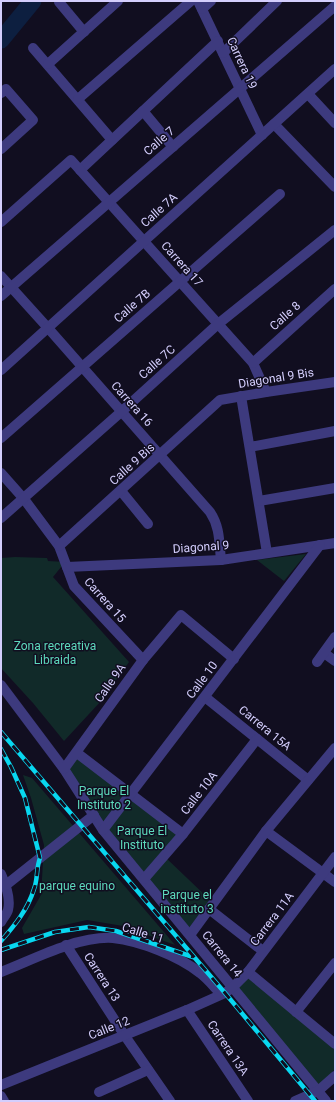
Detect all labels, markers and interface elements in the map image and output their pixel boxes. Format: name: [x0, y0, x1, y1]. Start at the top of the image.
street label: Carrera 19: [224, 35, 260, 91]
street label: Calle 7: [141, 124, 177, 158]
street label: Calle 7A: [138, 190, 180, 230]
street label: Carrera 17: [158, 239, 206, 290]
street label: Calle 7B: [111, 286, 153, 326]
street label: Calle 8: [267, 298, 303, 333]
street label: Calle 7C: [136, 342, 178, 382]
street label: Diagonal 9 Bis: [237, 365, 315, 391]
street label: Carrera 16: [108, 379, 156, 430]
street label: Calle 9 Bis: [107, 440, 157, 488]
street label: Diagonal 9: [172, 538, 230, 556]
street label: Carrera 15: [81, 575, 129, 626]
park label: Zona recreativa Libraida: [14, 639, 96, 667]
street label: Calle 10: [183, 658, 221, 701]
street label: Calle 9A: [92, 661, 128, 705]
street label: Carrera 15A: [236, 703, 294, 753]
street label: Calle 10A: [178, 769, 220, 817]
park label: Parque El Instituto 2: [77, 784, 131, 812]
park label: Parque El Instituto: [117, 824, 167, 852]
park label: parque equino: [39, 879, 115, 893]
park label: Parque el instituto 3: [160, 888, 214, 916]
street label: Carrera 11A: [247, 889, 297, 949]
street label: Calle 11: [120, 920, 166, 946]
street label: Carrera 14: [199, 928, 245, 980]
street label: Carrera 13: [81, 950, 123, 1004]
street label: Calle 12: [86, 1013, 132, 1043]
street label: Carrera 13A: [204, 1018, 252, 1078]

